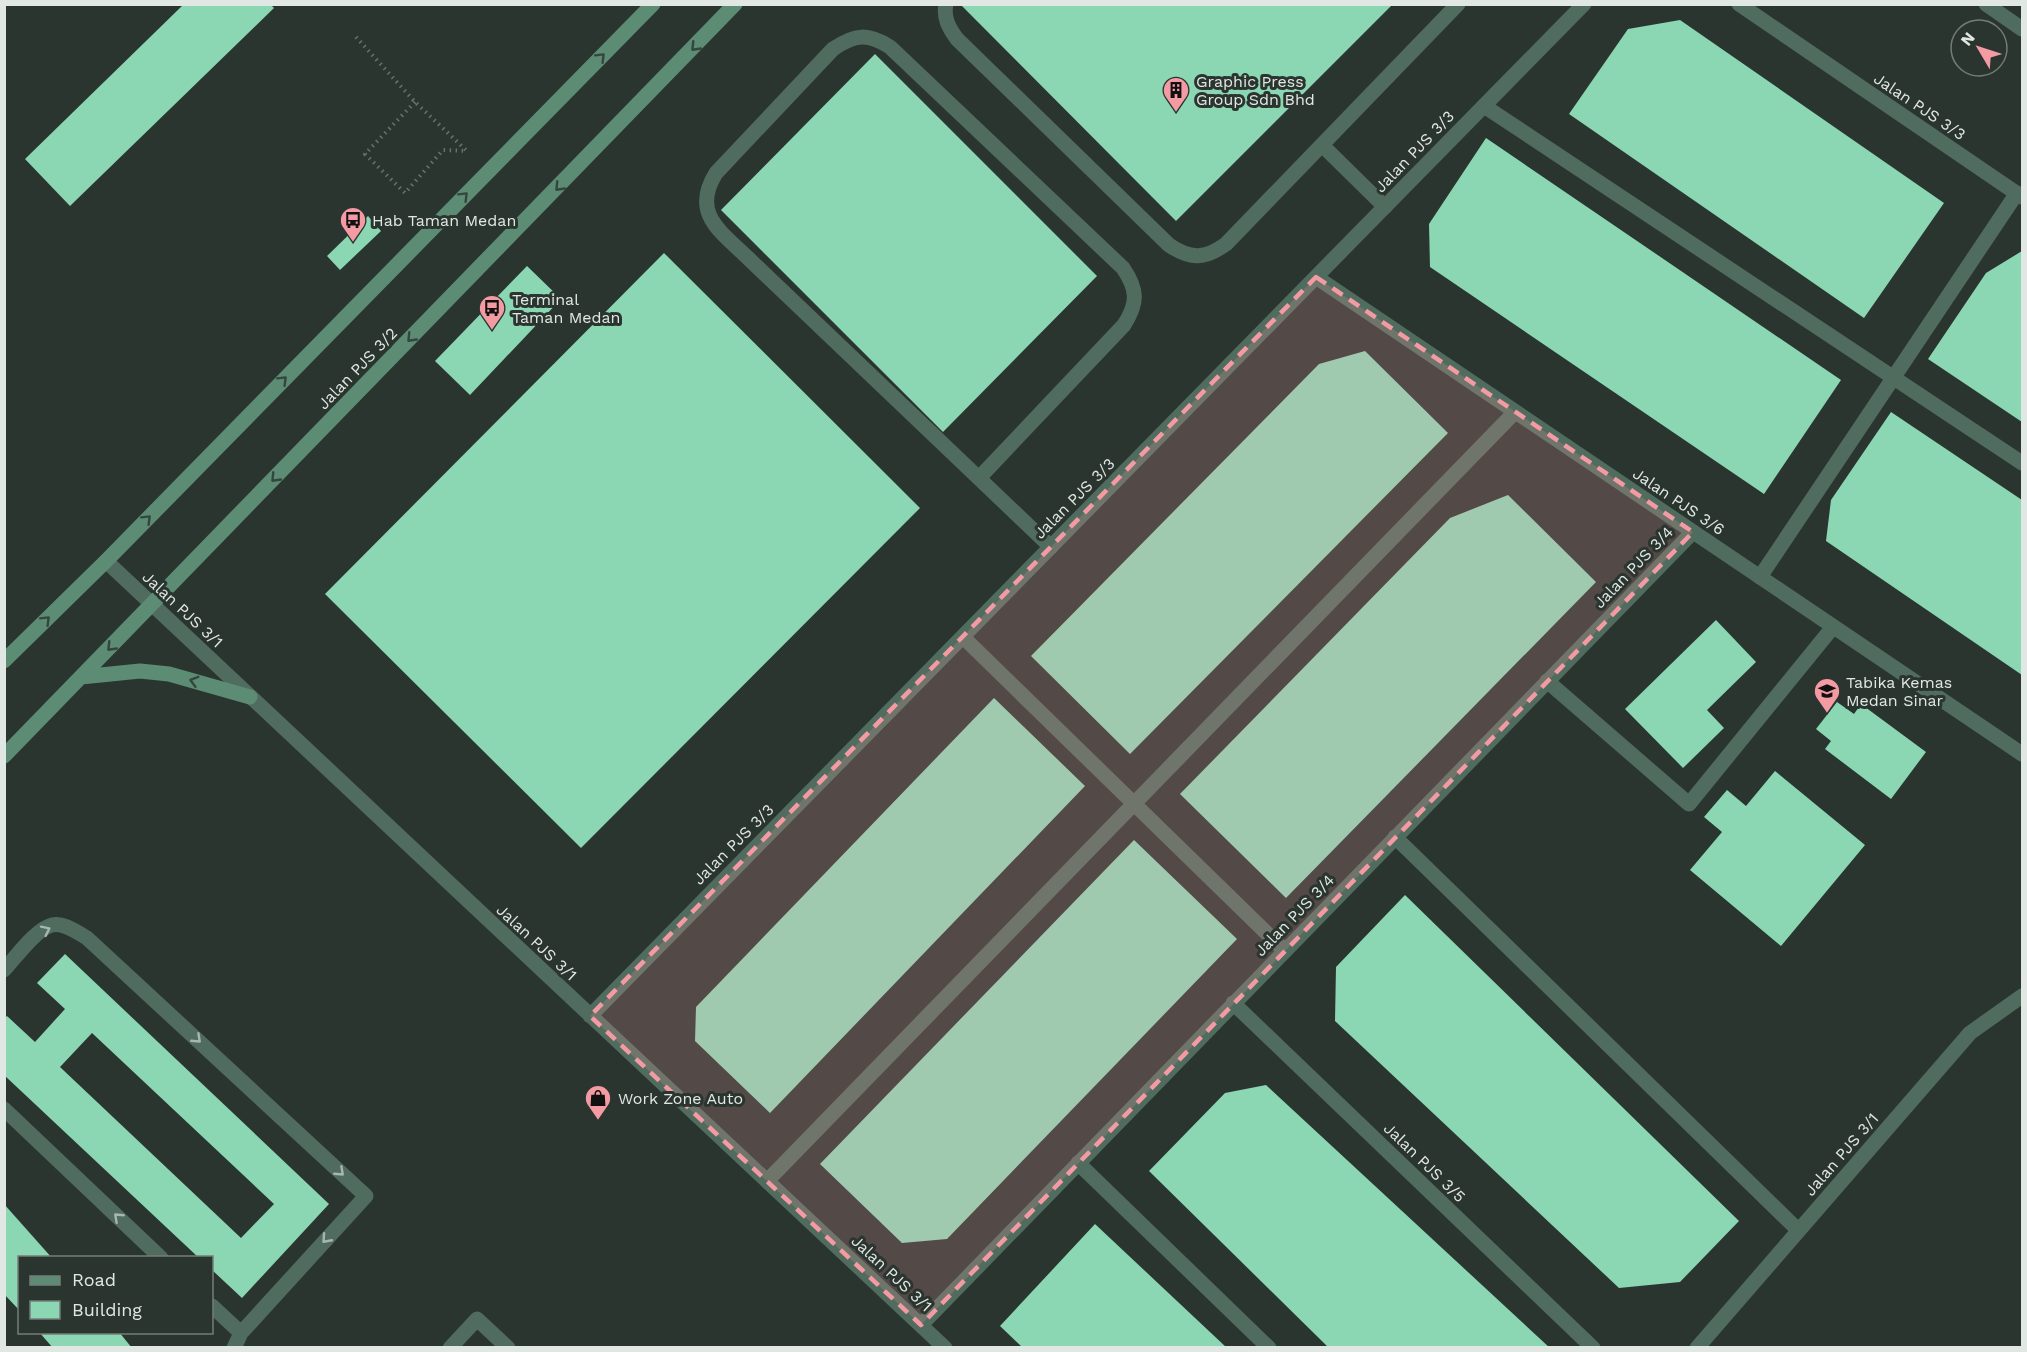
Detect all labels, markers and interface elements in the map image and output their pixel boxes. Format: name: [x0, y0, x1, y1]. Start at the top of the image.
north arrow: [1949, 18, 2009, 78]
text: N: [1957, 28, 1979, 49]
one-way arrow: [691, 39, 702, 50]
one-way arrow: [594, 54, 605, 64]
street label: Jalan PJS 3/3: [1870, 69, 1969, 144]
place label: Graphic Press Group Sdn Bhd: [1196, 72, 1315, 109]
building icon: Graphic Press Group Sdn Bhd: [1161, 75, 1191, 113]
street label: Jalan PJS 3/3: [1371, 107, 1458, 196]
one-way arrow: [556, 180, 567, 191]
one-way arrow: [457, 193, 468, 204]
bus stop icon: Hab Taman Medan: [338, 205, 368, 243]
place label: Hab Taman Medan: [372, 211, 516, 230]
place label: Terminal Taman Medan: [512, 290, 621, 327]
bus stop icon: Terminal Taman Medan: [477, 293, 507, 331]
street label: Jalan PJS 3/2: [314, 324, 401, 413]
one-way arrow: [408, 331, 419, 342]
one-way arrow: [276, 377, 287, 388]
street label: Jalan PJS 3/3: [1030, 454, 1119, 543]
street label: Jalan PJS 3/6: [1629, 464, 1728, 539]
one-way arrow: [272, 470, 283, 481]
one-way arrow: [139, 516, 150, 527]
street label: Jalan PJS 3/4: [1590, 522, 1677, 612]
street label: Jalan PJS 3/1: [138, 567, 227, 652]
one-way arrow: [39, 616, 50, 627]
one-way arrow: [107, 639, 118, 650]
place label: Tabika Kemas Medan Sinar: [1846, 673, 1952, 710]
one-way arrow: [189, 676, 200, 688]
school or university icon: Tabika Kemas Medan Sinar: [1812, 676, 1842, 714]
street label: Jalan PJS 3/3: [689, 800, 778, 889]
street label: Jalan PJS 3/4: [1251, 870, 1338, 960]
street label: Jalan PJS 3/1: [492, 900, 581, 985]
one-way arrow: [40, 925, 51, 937]
one-way arrow: [191, 1032, 201, 1043]
shop icon: Work Zone Auto: [583, 1083, 613, 1121]
place label: Work Zone Auto: [618, 1089, 743, 1108]
street label: Jalan PJS 3/1: [1800, 1109, 1882, 1200]
street label: Jalan PJS 3/5: [1380, 1119, 1469, 1206]
one-way arrow: [333, 1165, 344, 1176]
one-way arrow: [115, 1213, 125, 1224]
street label: Jalan PJS 3/1: [847, 1231, 936, 1316]
one-way arrow: [322, 1233, 333, 1243]
legend: [18, 1256, 213, 1334]
text: Road: [72, 1269, 116, 1290]
text: Building: [72, 1299, 142, 1320]

